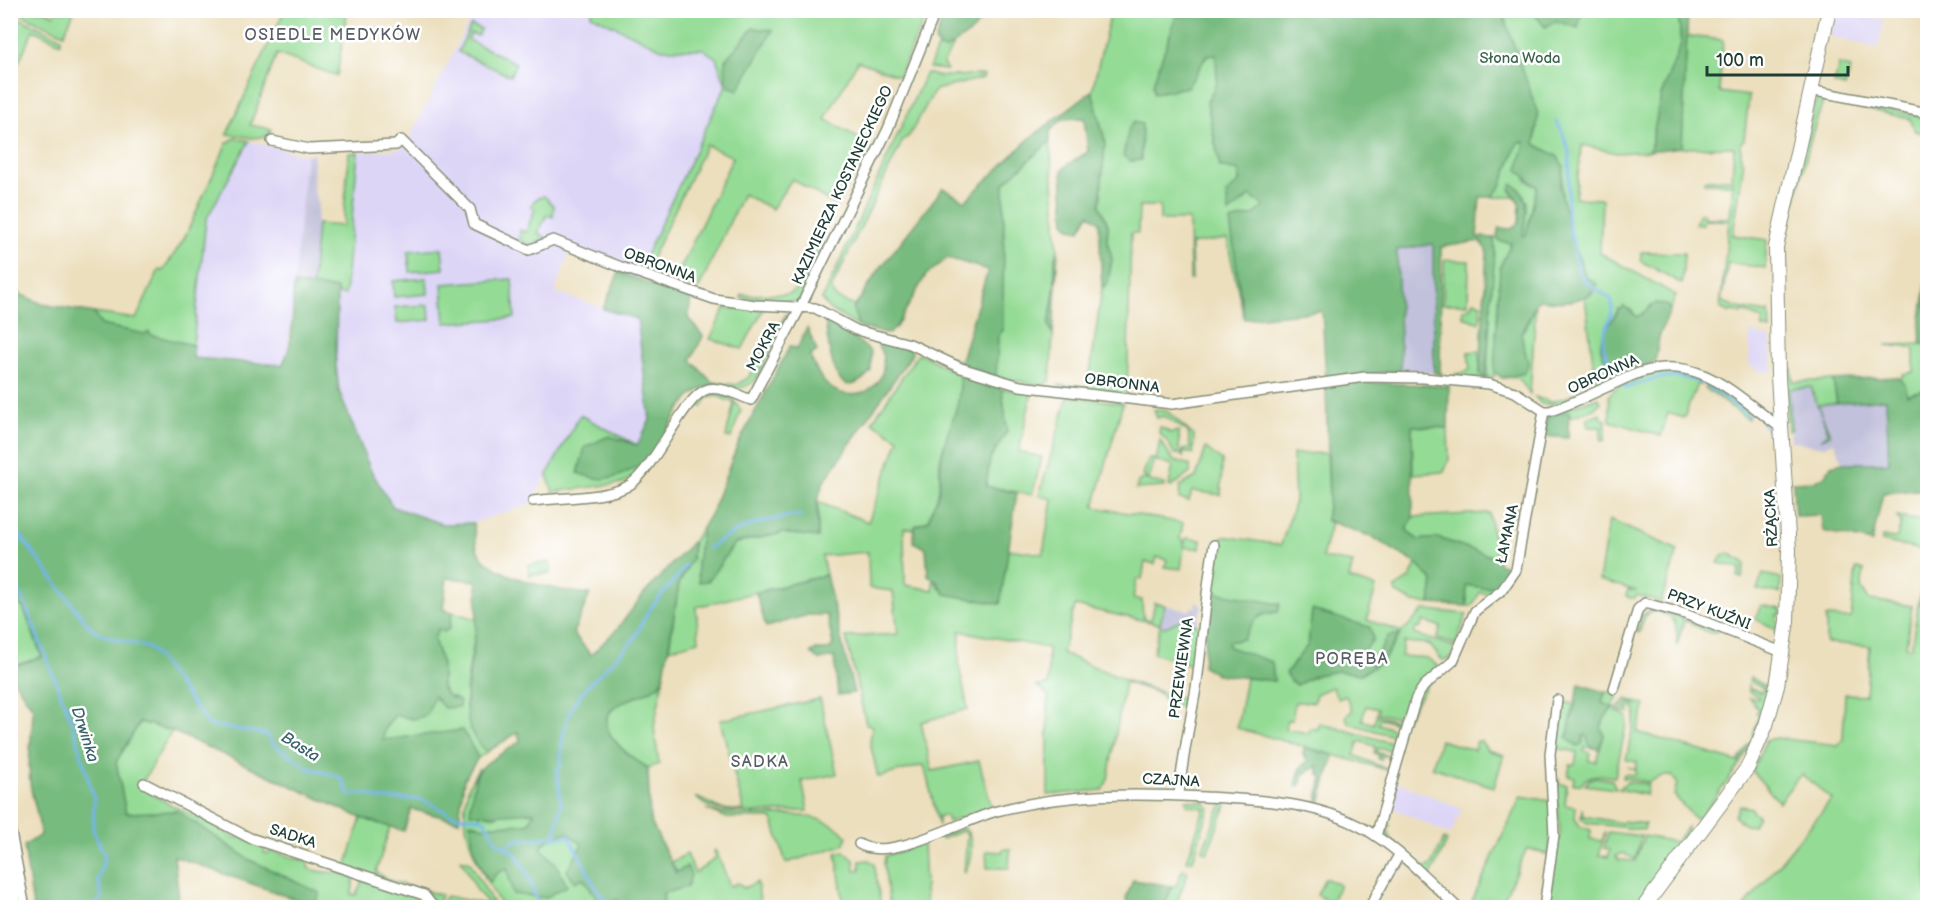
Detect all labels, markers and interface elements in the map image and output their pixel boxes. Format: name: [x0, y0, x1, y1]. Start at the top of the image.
district label: OSIEDLE MEDYKÓW: [245, 24, 421, 45]
scale bar: [1707, 39, 1848, 77]
park label: Słona Woda: [1479, 49, 1561, 68]
text: 100 m: [1716, 50, 1764, 71]
street label: KAZIMIERZA KOSTANECKIEGO: [788, 82, 897, 288]
street label: OBRONNA: [621, 244, 699, 288]
street label: MOKRA: [742, 317, 785, 374]
street label: OBRONNA: [1565, 350, 1642, 398]
street label: OBRONNA: [1083, 369, 1161, 398]
street label: RŻĄCKA: [1760, 488, 1783, 547]
street label: ŁAMANA: [1492, 502, 1523, 566]
street label: PRZY KUŹNI: [1664, 585, 1754, 634]
street label: PRZEWIEWNA: [1165, 616, 1198, 720]
district label: PORĘBA: [1315, 650, 1389, 669]
water label: Drwinka: [67, 704, 102, 765]
water label: Basta: [278, 728, 323, 766]
district label: SADKA: [731, 753, 789, 772]
street label: CZAJNA: [1142, 770, 1201, 792]
street label: SADKA: [267, 820, 319, 853]

